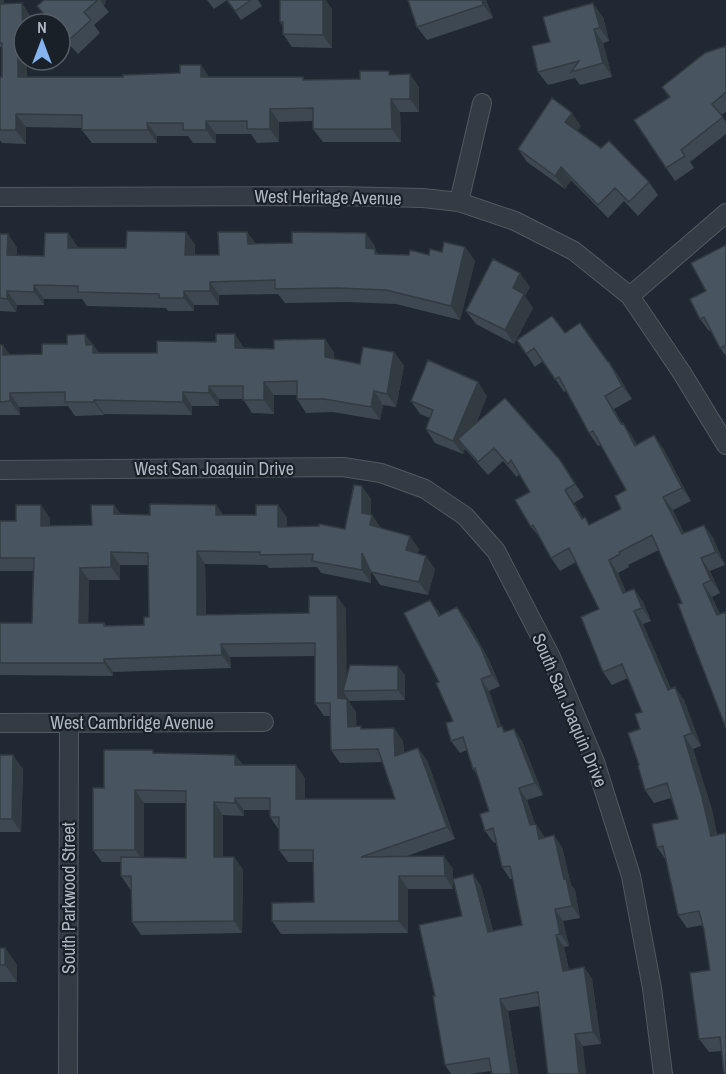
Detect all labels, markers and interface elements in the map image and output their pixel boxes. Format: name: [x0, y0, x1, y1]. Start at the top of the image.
north arrow: [12, 12, 72, 72]
text: N: [37, 16, 47, 38]
street label: West Heritage Avenue: [254, 183, 402, 211]
street label: West San Joaquin Drive: [134, 456, 294, 481]
street label: South San Joaquin Drive: [526, 629, 614, 791]
street label: West Cambridge Avenue: [50, 710, 214, 735]
street label: South Parkwood Street: [56, 822, 81, 974]

